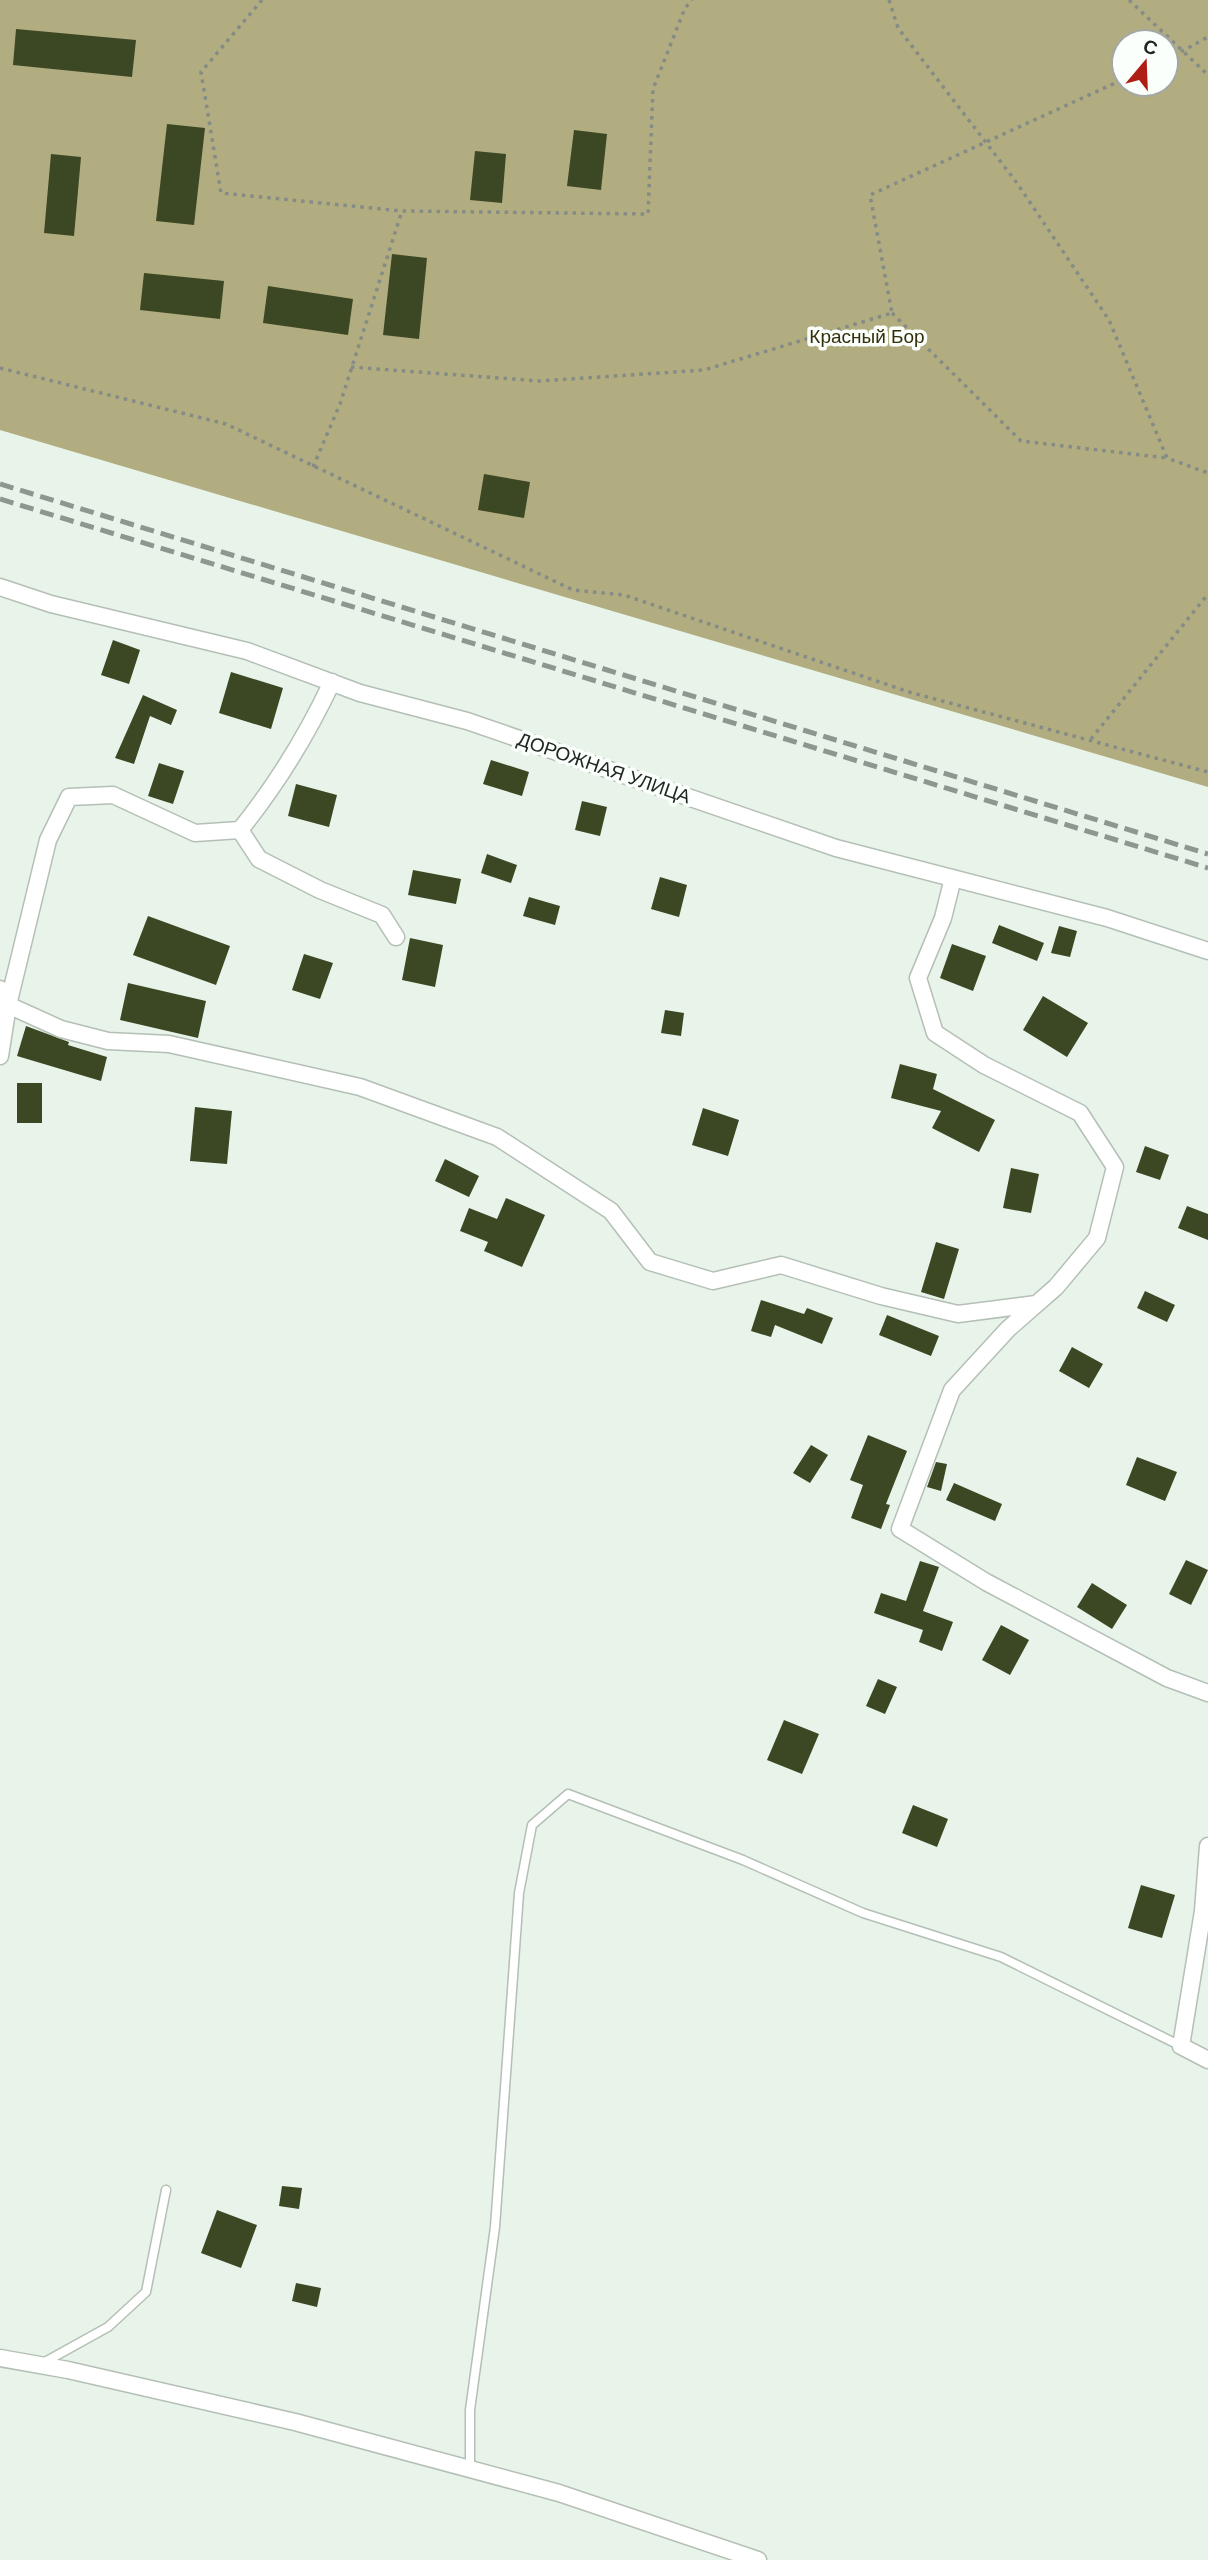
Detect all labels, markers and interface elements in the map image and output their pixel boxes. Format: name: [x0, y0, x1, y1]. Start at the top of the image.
north arrow: [1110, 28, 1180, 98]
text: С: [1140, 35, 1161, 60]
park label: Красный Бор: [809, 326, 925, 347]
street label: ДОРОЖНАЯ УЛИЦА: [515, 729, 694, 808]

